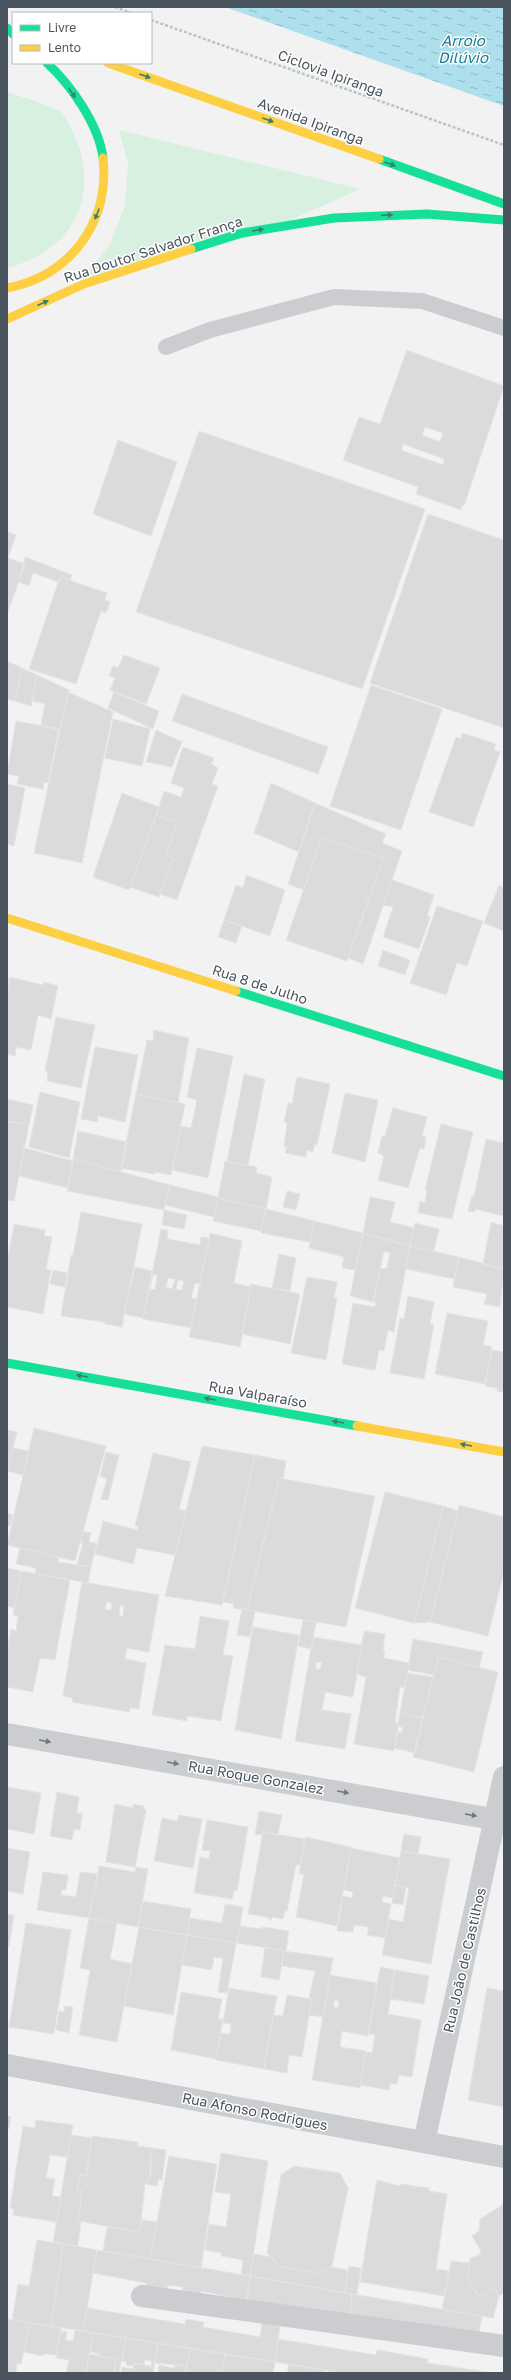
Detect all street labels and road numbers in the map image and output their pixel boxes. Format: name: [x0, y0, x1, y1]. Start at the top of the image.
street label: Ciclovia Ipiranga: [276, 46, 386, 100]
street label: Avenida Ipiranga: [256, 94, 366, 148]
street label: Rua Doutor Salvador França: [62, 212, 244, 286]
street label: Rua 8 de Julho: [210, 961, 310, 1007]
street label: Rua Valparaíso: [208, 1377, 308, 1411]
street label: Rua Roque Gonzalez: [187, 1757, 325, 1797]
street label: Rua João de Castilhos: [439, 1886, 489, 2034]
street label: Rua Afonso Rodrigues: [181, 2089, 329, 2133]

